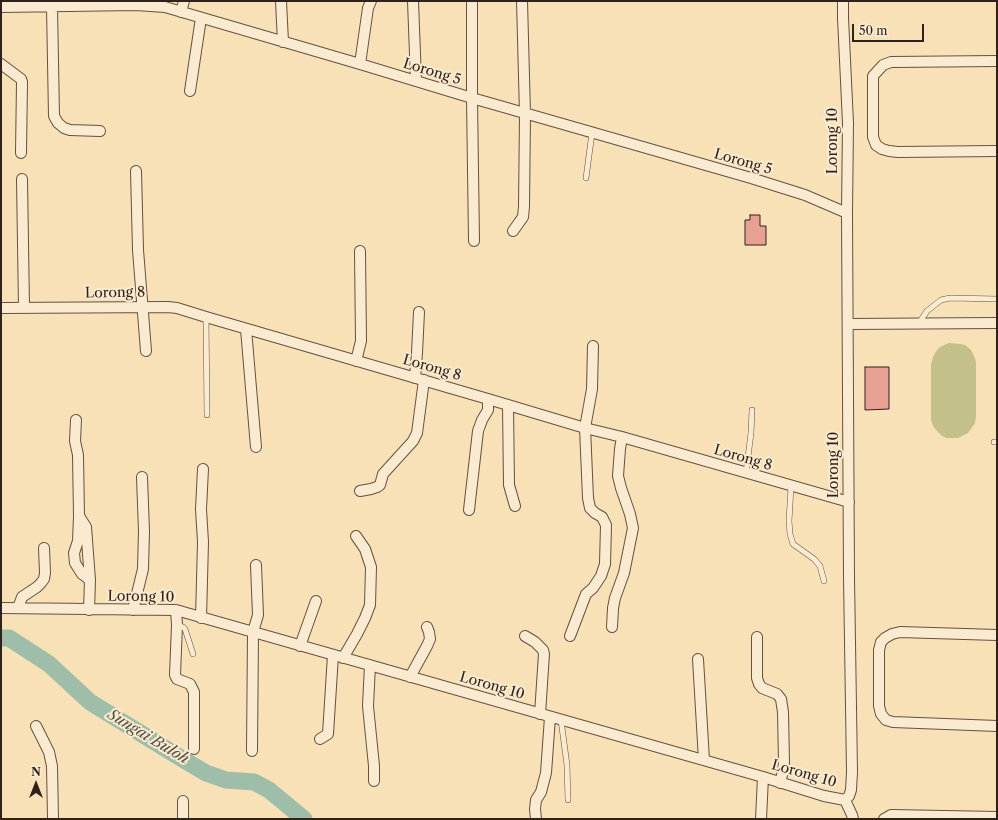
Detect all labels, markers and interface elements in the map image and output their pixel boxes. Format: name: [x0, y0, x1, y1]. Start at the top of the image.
scale bar: [854, 16, 926, 42]
text: 50 m: [859, 23, 888, 38]
street label: Lorong 5: [401, 55, 463, 89]
street label: Lorong 10: [825, 108, 841, 174]
street label: Lorong 5: [712, 146, 774, 178]
street label: Lorong 8: [85, 284, 145, 302]
street label: Lorong 8: [401, 352, 463, 384]
street label: Lorong 10: [826, 432, 842, 498]
street label: Lorong 8: [712, 442, 774, 474]
street label: Lorong 10: [108, 588, 174, 606]
street label: Lorong 10: [458, 669, 526, 703]
water label: Sungai Buloh: [104, 706, 192, 768]
street label: Lorong 10: [770, 757, 838, 791]
north arrow: [16, 764, 56, 804]
text: N: [31, 765, 41, 779]

